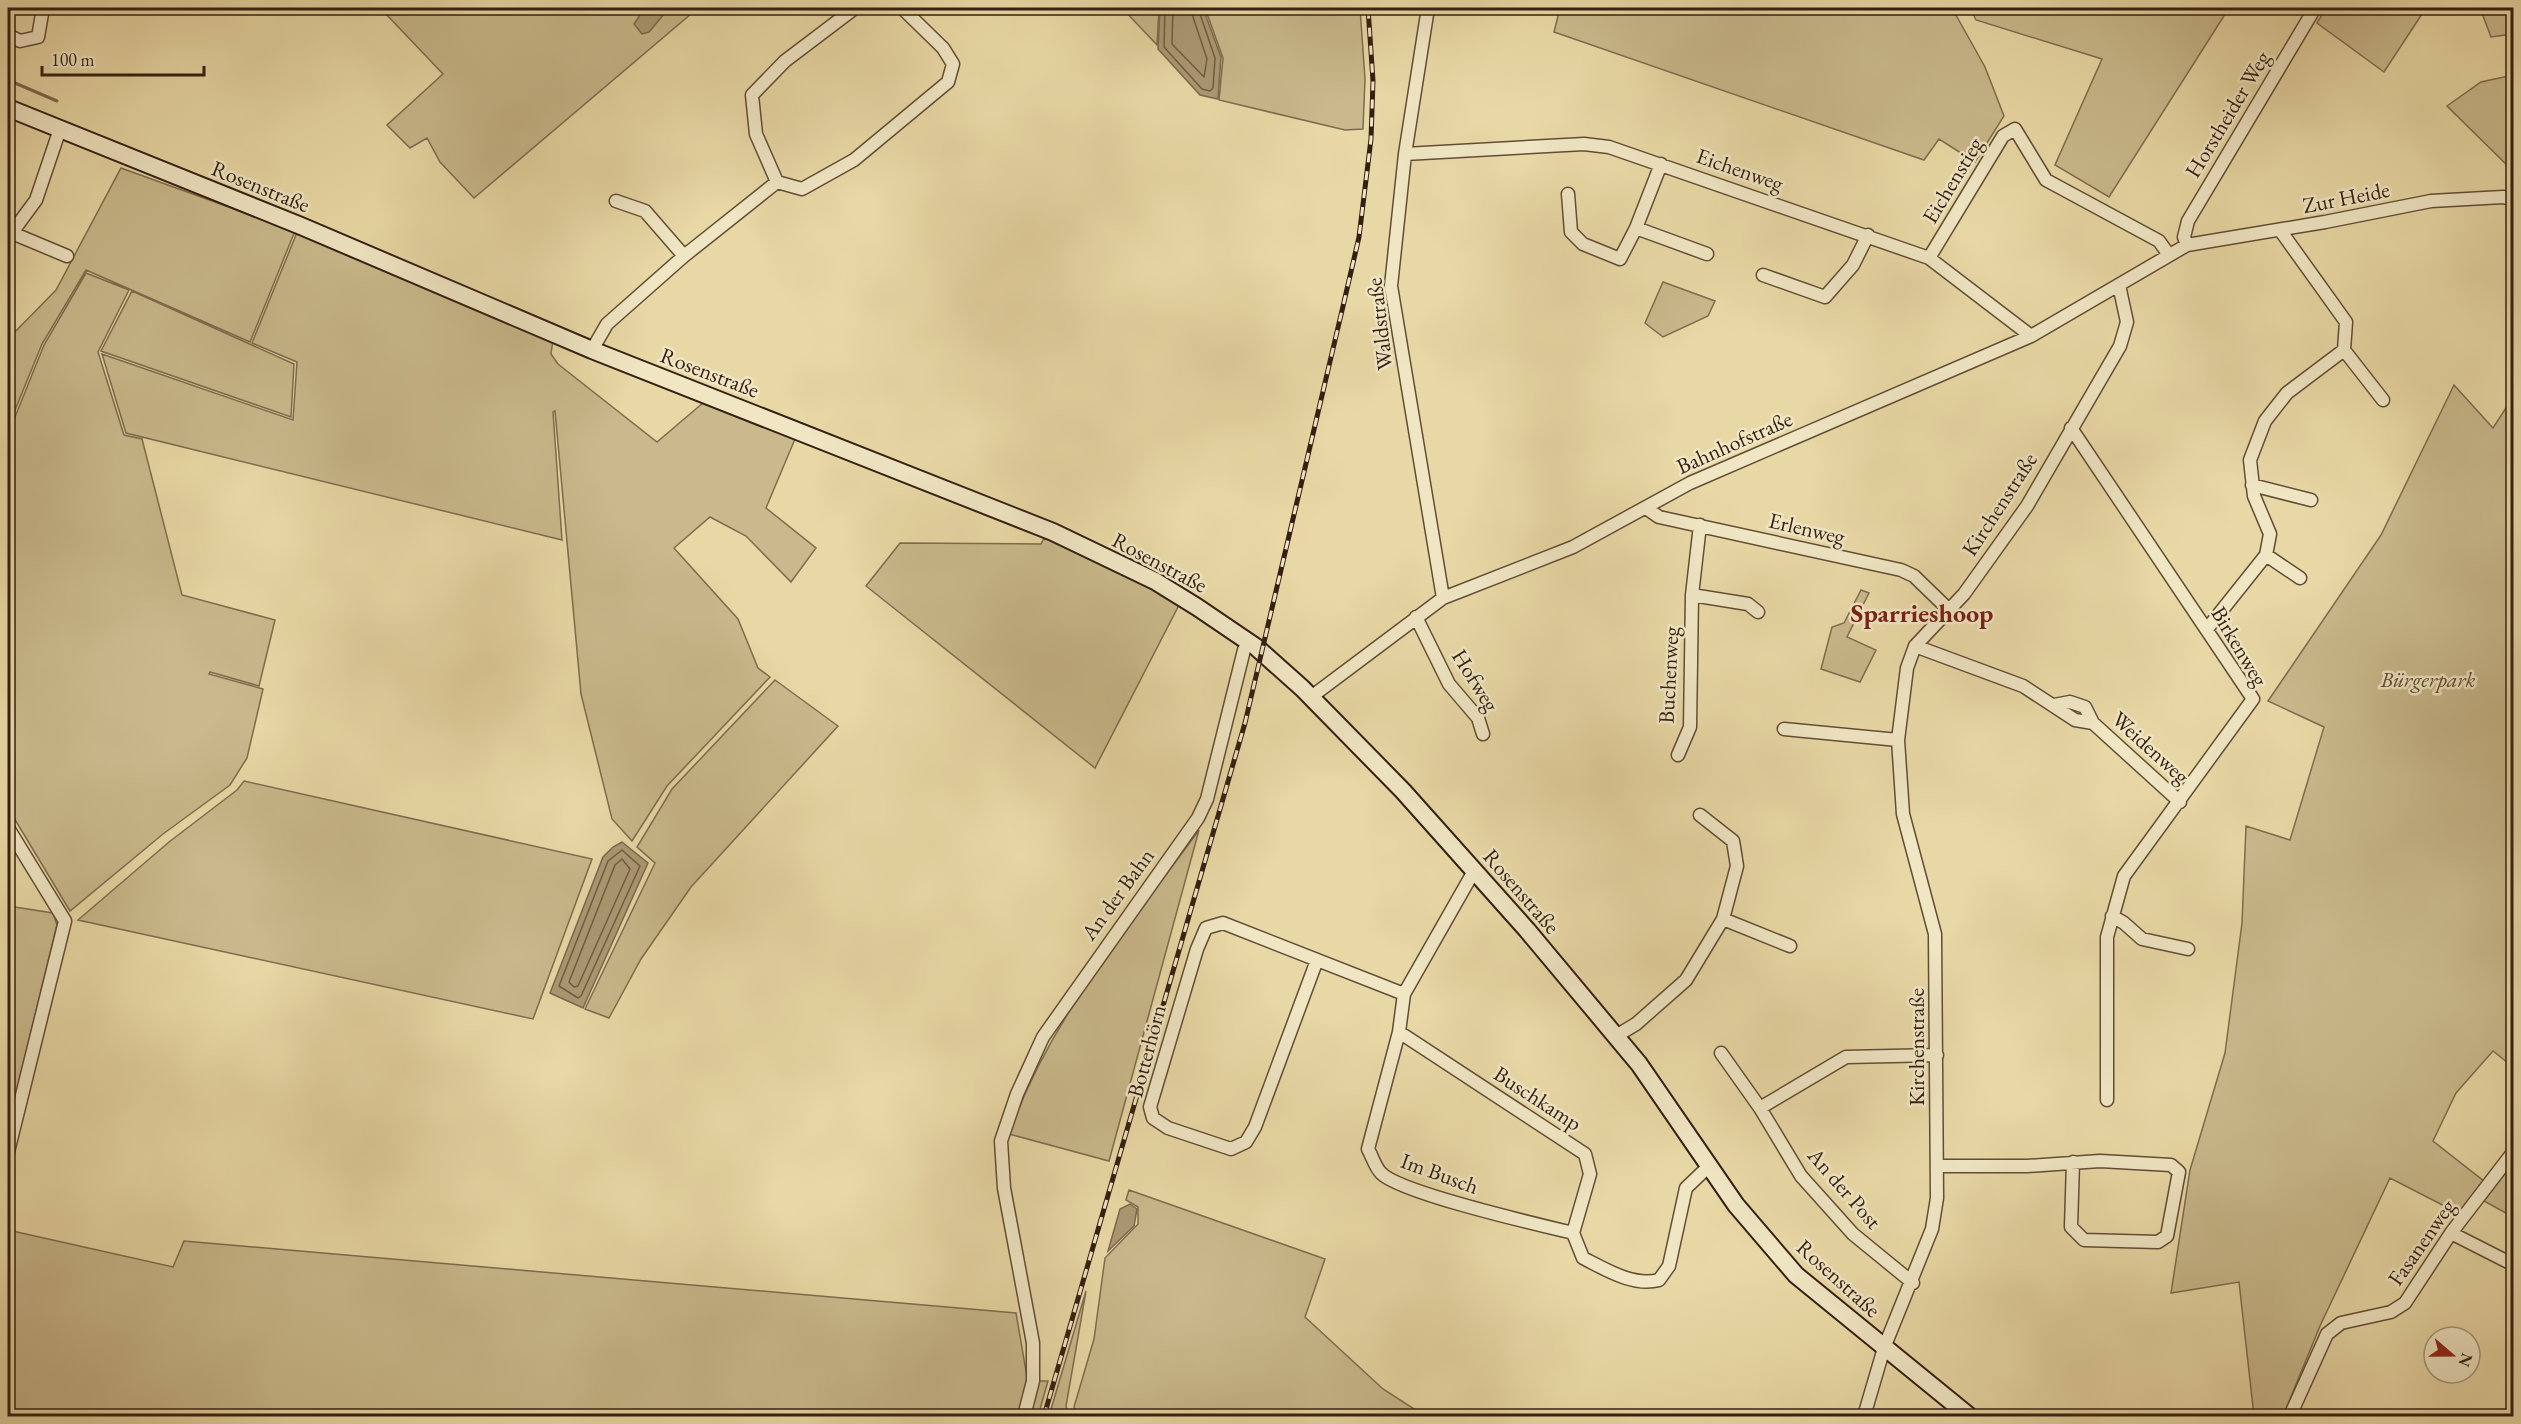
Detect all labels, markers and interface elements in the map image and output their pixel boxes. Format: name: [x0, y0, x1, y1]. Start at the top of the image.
scale bar: [42, 39, 204, 77]
street label: Horstheider Weg: [2178, 45, 2277, 183]
text: 100 m: [51, 48, 95, 71]
street label: Eichenstieg: [1915, 131, 1990, 229]
street label: Eichenweg: [1692, 141, 1788, 198]
street label: Rosenstraße: [207, 154, 315, 219]
street label: Zur Heide: [2300, 175, 2393, 220]
street label: Waldstraße: [1359, 276, 1400, 372]
street label: Rosenstraße: [656, 340, 764, 405]
street label: Bahnhofstraße: [1672, 404, 1797, 481]
street label: Kirchenstraße: [1955, 447, 2044, 562]
street label: Erlenweg: [1766, 506, 1848, 551]
street label: Rosenstraße: [1107, 525, 1213, 600]
district label: Sparrieshoop: [1851, 596, 1993, 630]
street label: Birkenweg: [2204, 601, 2275, 692]
street label: Buchenweg: [1651, 625, 1686, 724]
street label: Hofweg: [1445, 644, 1506, 717]
park label: Bürgerpark: [2379, 665, 2476, 694]
street label: Weidenweg: [2106, 705, 2196, 790]
street label: An der Bahn: [1074, 842, 1161, 947]
street label: Rosenstraße: [1477, 843, 1567, 940]
street label: Kirchenstraße: [1902, 988, 1931, 1106]
street label: Botterhörn: [1120, 1001, 1173, 1101]
street label: Buschkamp: [1488, 1059, 1587, 1138]
street label: An der Post: [1801, 1141, 1888, 1235]
street label: Im Busch: [1397, 1146, 1483, 1201]
street label: Fasanenweg: [2381, 1193, 2462, 1291]
street label: Rosenstraße: [1790, 1233, 1887, 1324]
north arrow: [2422, 1325, 2482, 1385]
text: N: [2454, 1350, 2478, 1370]

